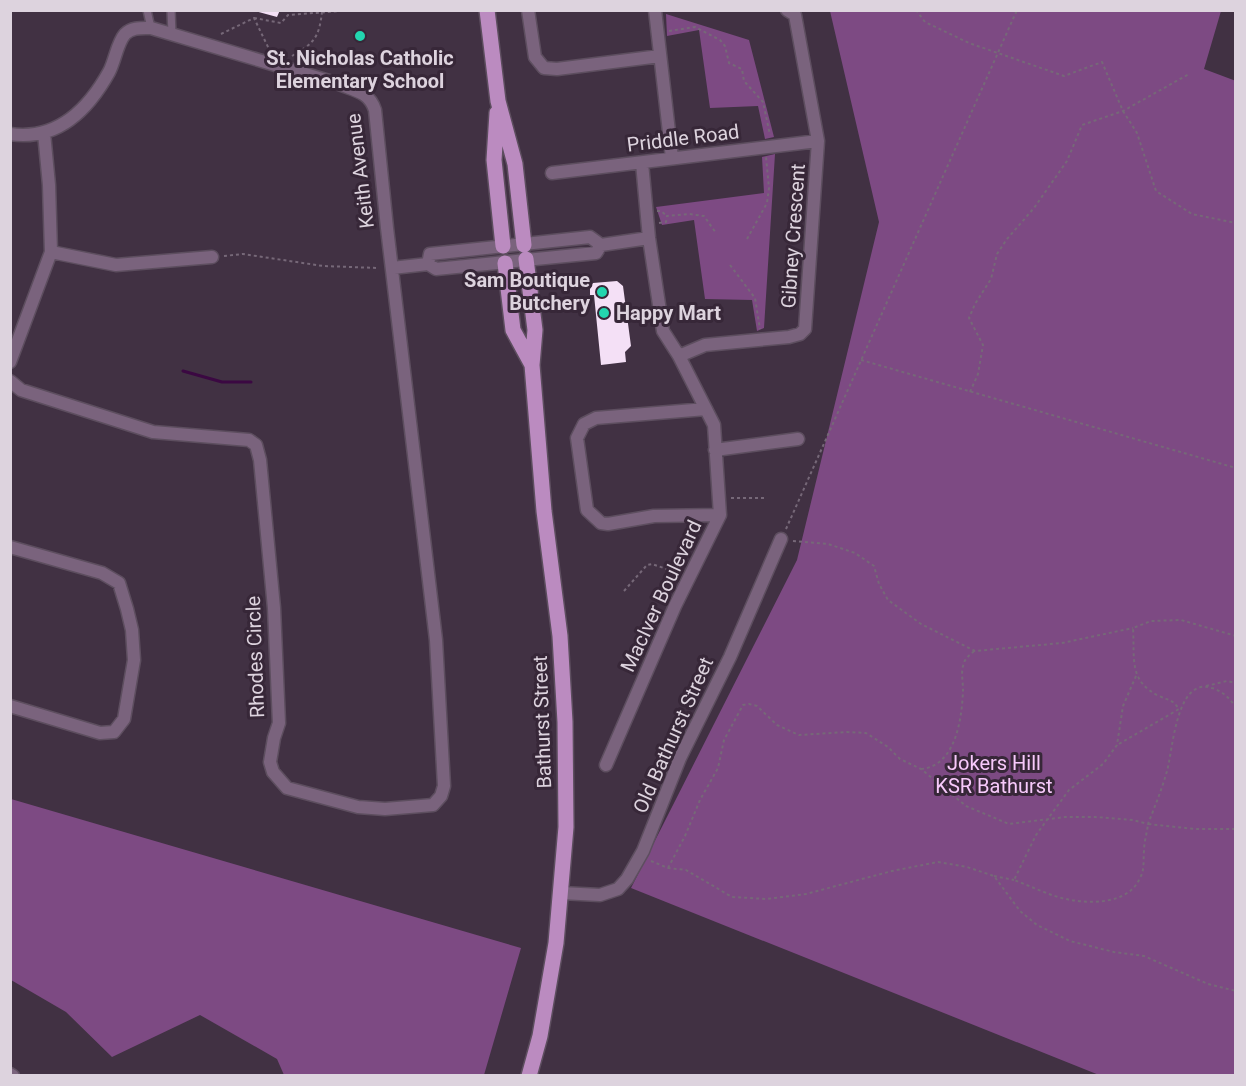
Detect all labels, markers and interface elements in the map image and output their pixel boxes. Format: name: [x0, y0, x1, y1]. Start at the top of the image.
marker: St. Nicholas Catholic Elementary School: [353, 29, 367, 43]
place label: St. Nicholas Catholic Elementary School: [266, 46, 454, 93]
street label: Keith Avenue: [341, 112, 379, 230]
street label: Priddle Road: [625, 119, 741, 157]
street label: Gibney Crescent: [776, 163, 810, 309]
place label: Sam Boutique Butchery: [464, 268, 591, 315]
marker: Sam Boutique Butchery: [595, 285, 609, 299]
place label: Happy Mart: [616, 301, 721, 325]
marker: Happy Mart: [597, 306, 611, 320]
street label: MacIver Boulevard: [615, 516, 707, 676]
street label: Rhodes Circle: [241, 595, 269, 719]
street label: Old Bathurst Street: [628, 653, 718, 817]
street label: Bathurst Street: [528, 655, 556, 789]
park label: Jokers Hill KSR Bathurst: [935, 751, 1053, 798]

